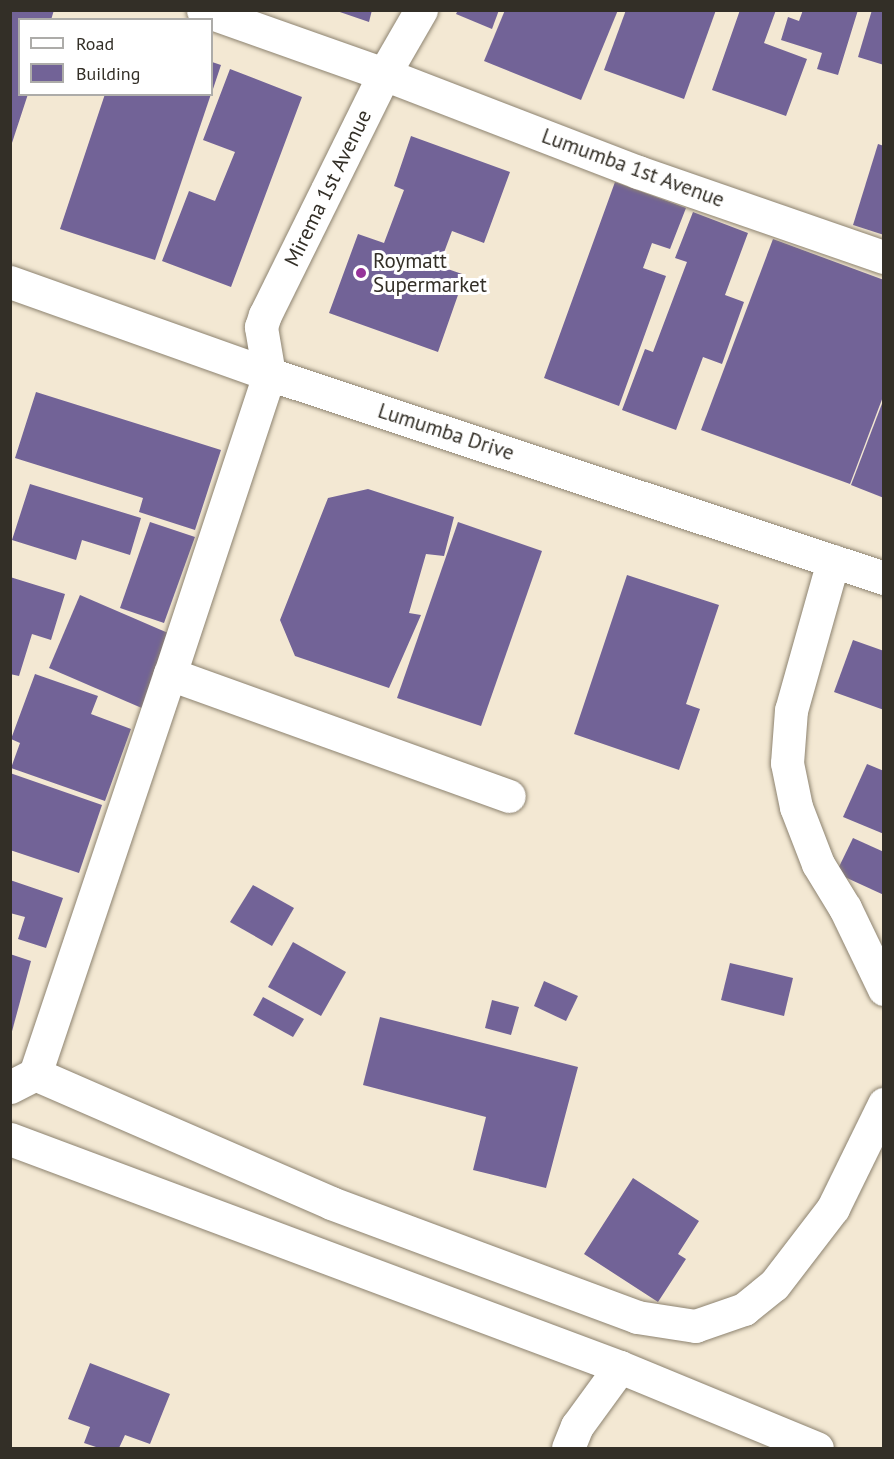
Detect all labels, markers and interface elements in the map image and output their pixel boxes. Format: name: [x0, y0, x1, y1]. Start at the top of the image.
legend: [18, 18, 213, 96]
text: Road: [76, 32, 114, 55]
text: Building: [76, 62, 140, 85]
street label: Mirema 1st Avenue: [279, 105, 377, 271]
street label: Lumumba 1st Avenue: [538, 123, 728, 213]
place label: Roymatt Supermarket: [373, 248, 487, 298]
marker: Roymatt Supermarket: [354, 266, 368, 280]
street label: Lumumba Drive: [375, 398, 517, 466]

